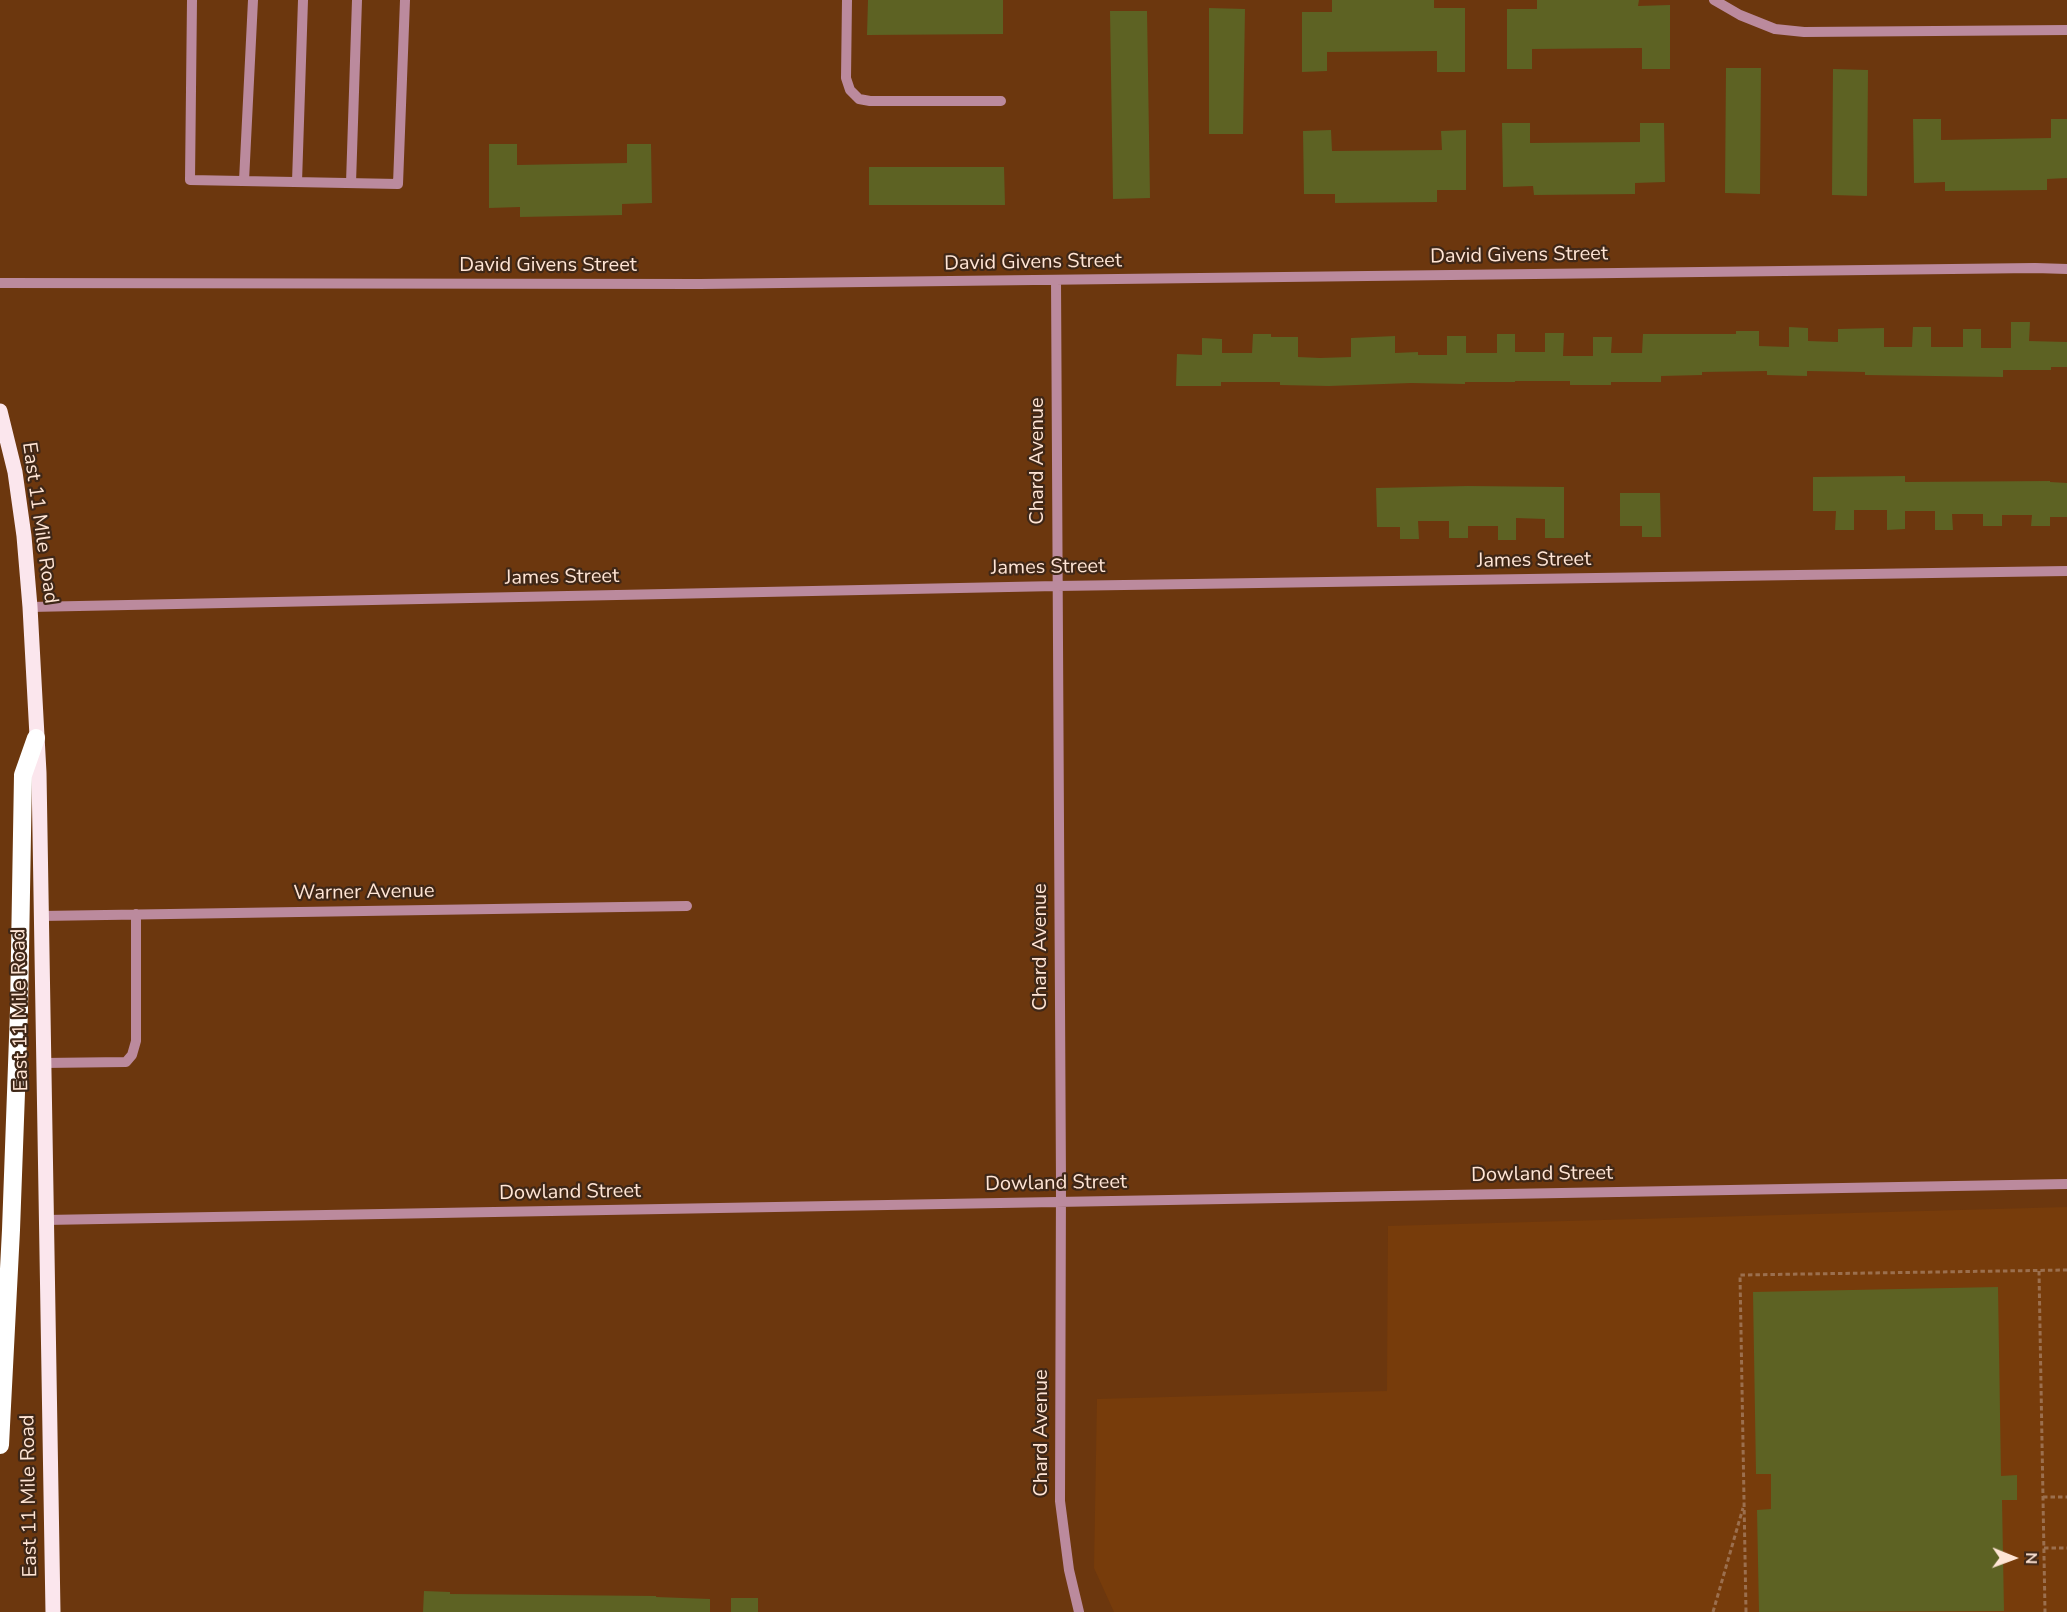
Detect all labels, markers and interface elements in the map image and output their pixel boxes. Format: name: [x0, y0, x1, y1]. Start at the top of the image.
street label: David Givens Street: [1430, 242, 1608, 270]
street label: David Givens Street: [944, 249, 1122, 277]
street label: David Givens Street: [459, 254, 637, 278]
street label: Chard Avenue: [1026, 397, 1050, 525]
street label: East 11 Mile Road: [16, 441, 62, 605]
street label: James Street: [1477, 548, 1591, 574]
street label: James Street: [991, 555, 1105, 581]
street label: James Street: [505, 565, 619, 591]
street label: Warner Avenue: [293, 880, 435, 906]
street label: Chard Avenue: [1029, 883, 1053, 1011]
street label: East 11 Mile Road: [8, 928, 34, 1092]
street label: Dowland Street: [1471, 1162, 1613, 1188]
street label: Dowland Street: [985, 1171, 1127, 1197]
street label: Dowland Street: [499, 1180, 641, 1206]
street label: Chard Avenue: [1030, 1369, 1054, 1497]
street label: East 11 Mile Road: [17, 1414, 43, 1578]
north arrow: [1983, 1528, 2043, 1588]
text: N: [2020, 1552, 2042, 1564]

